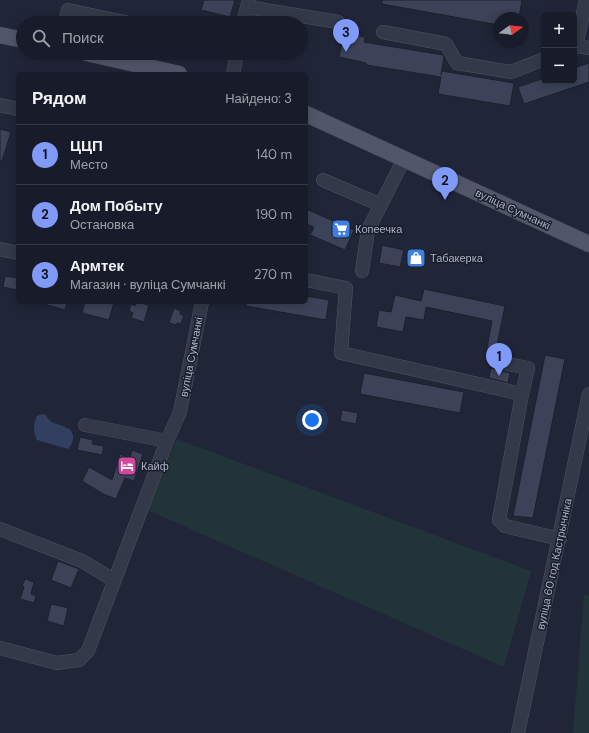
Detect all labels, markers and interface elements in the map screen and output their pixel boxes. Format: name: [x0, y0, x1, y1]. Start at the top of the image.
north arrow: [493, 12, 529, 48]
map controls: [541, 12, 577, 84]
button: +: [541, 12, 577, 48]
search box: [16, 16, 308, 60]
pin: 3: [333, 19, 359, 52]
icon: search: [30, 27, 52, 49]
text: Поиск: [62, 28, 104, 48]
button: −: [541, 48, 577, 84]
text: Рядом: [32, 87, 87, 109]
text: Найдено: 3: [225, 90, 292, 107]
text: ЦЦП: [70, 136, 103, 156]
text: 1: [43, 146, 47, 163]
text: 140 m: [256, 146, 292, 163]
text: Место: [70, 156, 108, 173]
pin: 2: [432, 167, 458, 200]
street label: вуліца Сумчанкі: [473, 186, 553, 232]
text: Дом Побыту: [70, 196, 163, 216]
text: 2: [41, 206, 49, 223]
text: 190 m: [256, 206, 292, 223]
text: Остановка: [70, 216, 134, 233]
supermarket icon: Копеечка: [330, 218, 352, 240]
place label: Копеечка: [355, 222, 403, 236]
shop icon: Табакерка: [405, 247, 427, 269]
place label: Табакерка: [430, 251, 484, 265]
text: Армтек: [70, 256, 124, 276]
text: 3: [41, 266, 49, 283]
text: 270 m: [254, 266, 292, 283]
text: Магазин · вуліца Сумчанкі: [70, 276, 226, 293]
street label: вуліца Сумчанкі: [176, 316, 206, 398]
pin: 1: [486, 343, 512, 376]
your location: [302, 410, 322, 430]
hotel icon: Кайф: [116, 455, 138, 477]
place label: Кайф: [141, 459, 169, 473]
street label: вуліца 60 год Кастрычніка: [533, 496, 575, 631]

